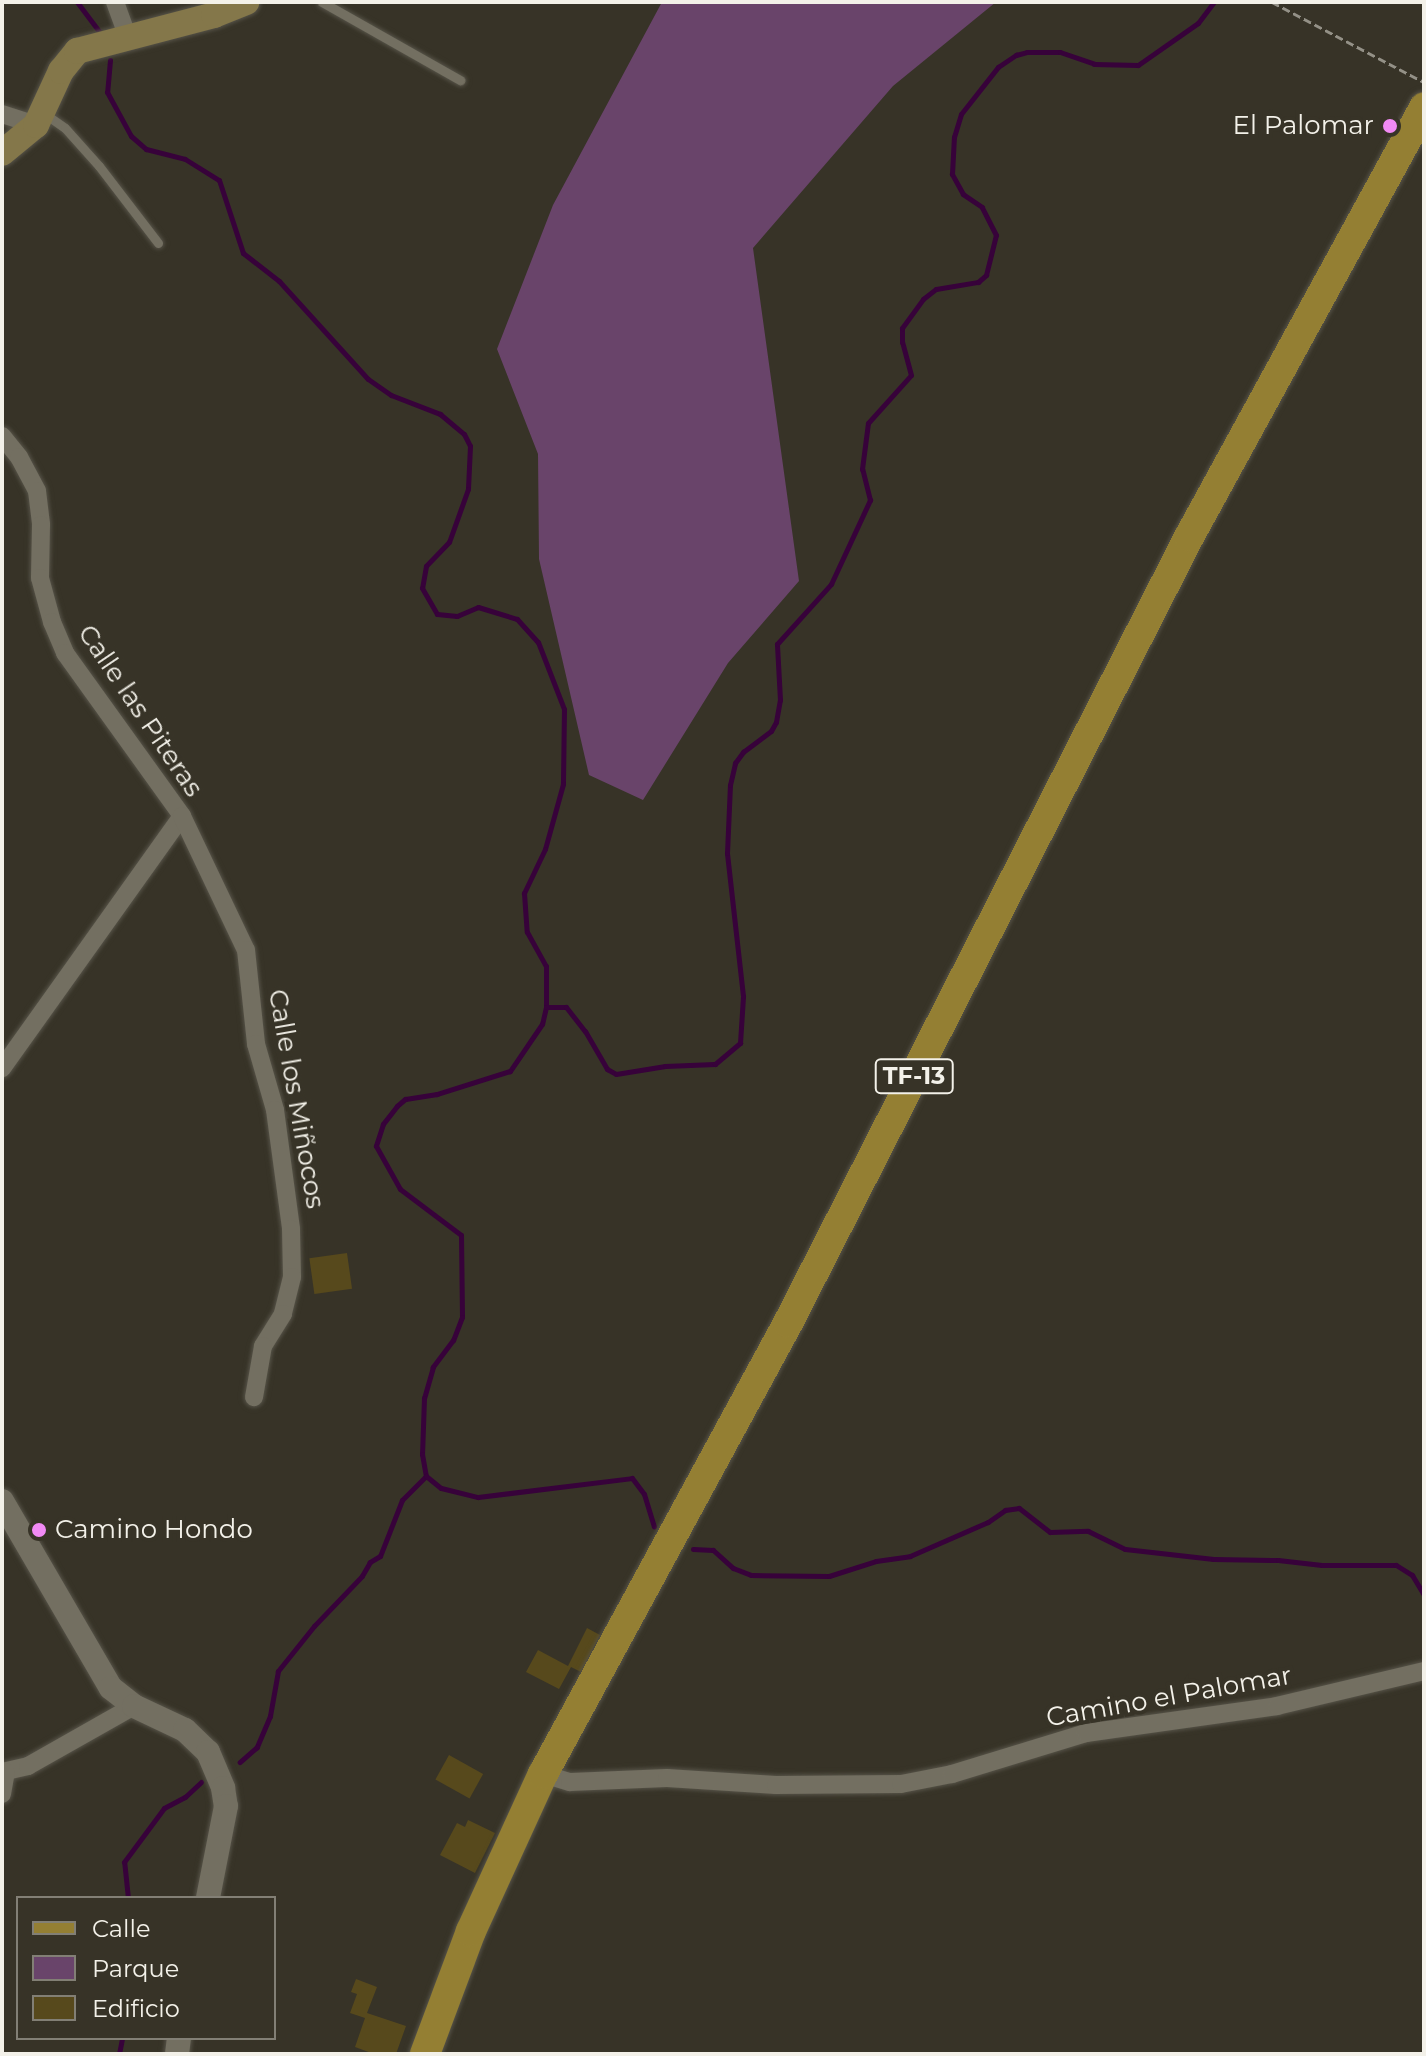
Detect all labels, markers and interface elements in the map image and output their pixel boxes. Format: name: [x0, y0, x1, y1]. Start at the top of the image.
place label: El Palomar: [1233, 110, 1374, 142]
marker: El Palomar: [1381, 117, 1399, 135]
street label: Calle las Piteras: [71, 619, 209, 803]
street label: Calle los Miñocos: [261, 987, 331, 1211]
road number: TF-13: [874, 1056, 954, 1096]
place label: Camino Hondo: [55, 1514, 253, 1546]
marker: Camino Hondo: [30, 1521, 48, 1539]
street label: Camino el Palomar: [1044, 1660, 1294, 1734]
legend: [16, 1896, 276, 2040]
text: Calle: [92, 1914, 150, 1943]
text: Parque: [92, 1954, 179, 1983]
text: Edificio: [92, 1994, 180, 2023]

